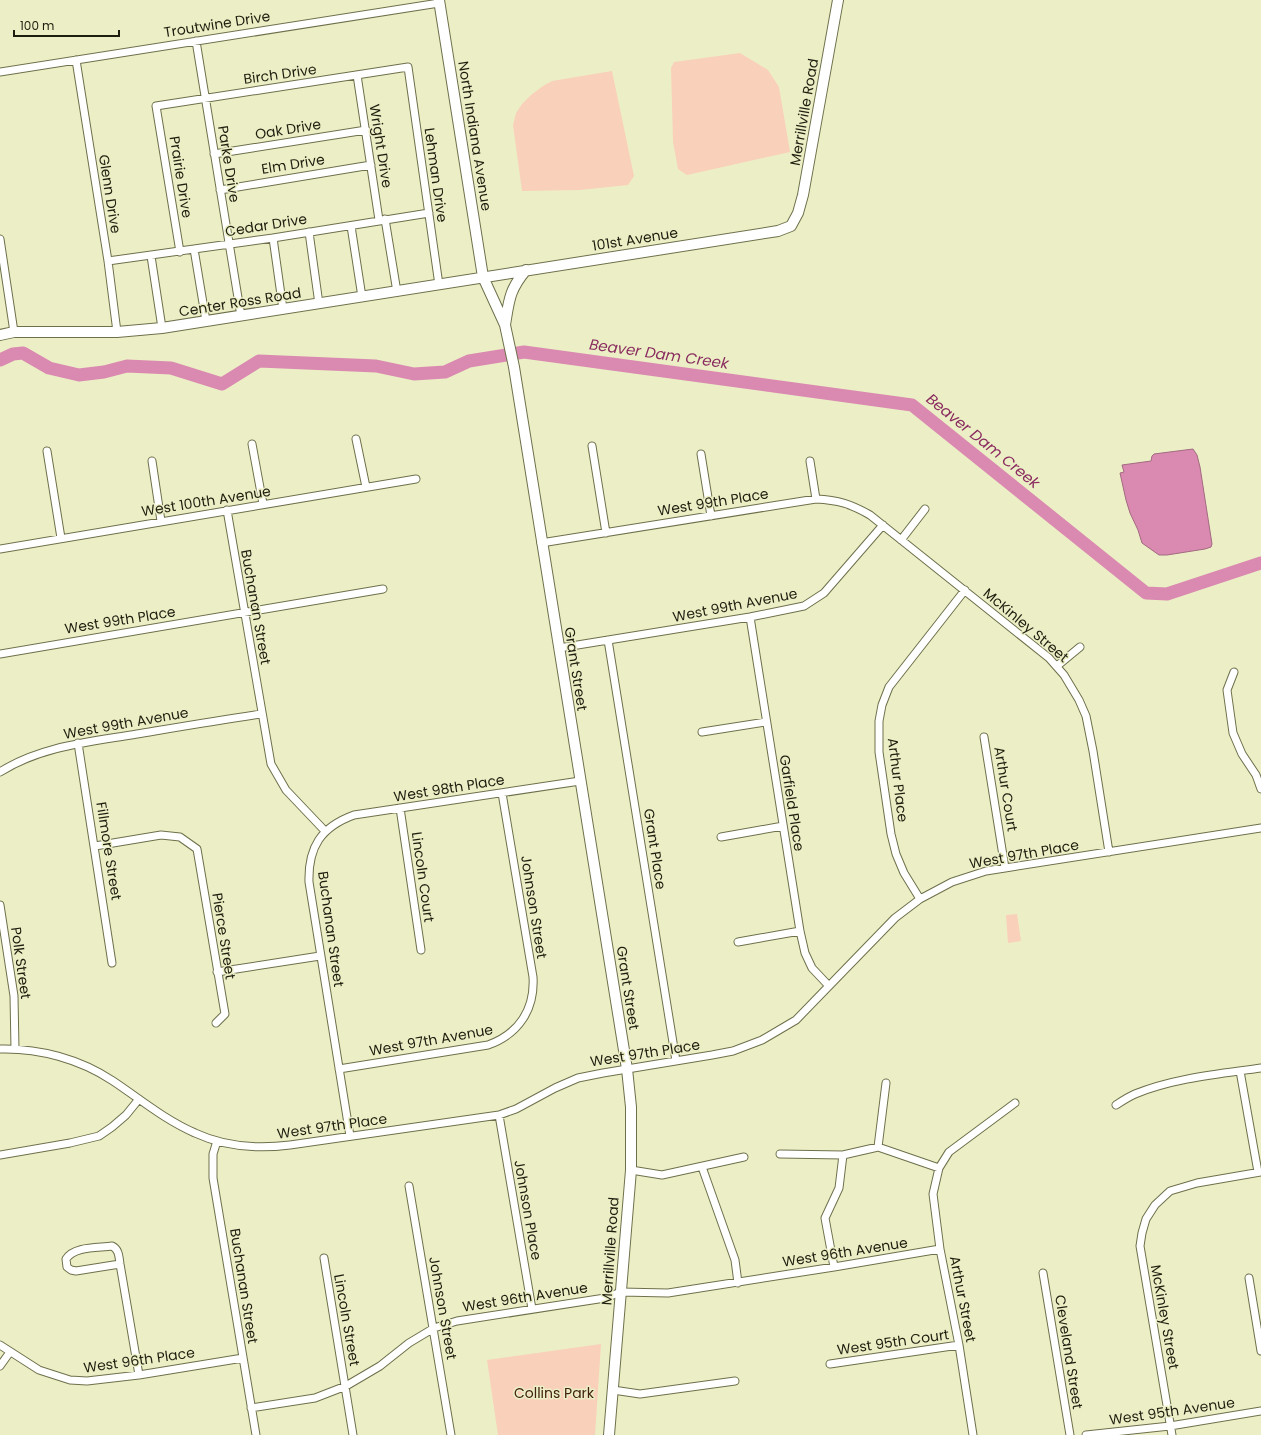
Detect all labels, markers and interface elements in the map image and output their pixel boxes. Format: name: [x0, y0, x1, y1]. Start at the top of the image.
street label: Troutwine Drive: [162, 6, 272, 42]
scale bar: [14, 12, 119, 38]
text: 100 m: [20, 17, 54, 34]
street label: Merrillville Road: [785, 57, 823, 167]
street label: Birch Drive: [242, 59, 318, 89]
street label: North Indiana Avenue: [453, 60, 497, 213]
street label: Wright Drive: [364, 103, 398, 190]
street label: Oak Drive: [254, 114, 323, 144]
street label: Parke Drive: [213, 124, 245, 204]
street label: Lehman Drive: [419, 126, 453, 224]
street label: Prairie Drive: [165, 135, 197, 220]
street label: Elm Drive: [260, 149, 326, 179]
street label: Glenn Drive: [94, 153, 126, 235]
street label: Cedar Drive: [224, 209, 309, 241]
street label: 101st Avenue: [591, 222, 680, 256]
street label: Center Ross Road: [177, 282, 303, 322]
water label: Beaver Dam Creek: [588, 333, 731, 374]
water label: Beaver Dam Creek: [922, 388, 1046, 494]
street label: West 100th Avenue: [140, 481, 273, 521]
street label: West 99th Place: [656, 483, 770, 521]
street label: Buchanan Street: [236, 548, 276, 666]
street label: West 99th Avenue: [671, 583, 799, 627]
street label: McKinley Street: [979, 583, 1073, 667]
street label: West 99th Place: [63, 601, 177, 639]
street label: Grant Street: [560, 626, 592, 712]
street label: West 99th Avenue: [62, 702, 190, 744]
street label: Arthur Place: [883, 737, 913, 824]
street label: Arthur Court: [989, 745, 1023, 833]
street label: Garfield Place: [775, 753, 810, 853]
street label: West 98th Place: [392, 769, 506, 807]
street label: Fillmore Street: [91, 800, 127, 902]
street label: Grant Place: [639, 807, 671, 891]
street label: Lincoln Court: [407, 830, 439, 924]
street label: West 97th Place: [968, 834, 1081, 873]
street label: Johnson Street: [516, 854, 552, 960]
street label: Buchanan Street: [313, 870, 349, 988]
street label: Pierce Street: [207, 891, 241, 981]
street label: Polk Street: [6, 926, 36, 1000]
street label: Grant Street: [612, 945, 644, 1031]
street label: West 97th Avenue: [368, 1019, 495, 1061]
street label: West 97th Place: [589, 1034, 702, 1072]
street label: West 97th Place: [276, 1108, 389, 1144]
street label: Johnson Place: [509, 1158, 547, 1262]
street label: Merrillville Road: [596, 1196, 624, 1306]
street label: Buchanan Street: [225, 1227, 263, 1345]
street label: West 96th Avenue: [781, 1232, 909, 1272]
street label: Arthur Street: [945, 1254, 981, 1344]
street label: Johnson Street: [424, 1255, 462, 1361]
street label: McKinley Street: [1146, 1263, 1184, 1371]
street label: Lincoln Street: [329, 1272, 365, 1368]
street label: West 96th Avenue: [461, 1277, 589, 1317]
street label: Cleveland Street: [1050, 1293, 1088, 1411]
street label: West 95th Court: [836, 1324, 950, 1360]
street label: West 96th Place: [82, 1342, 196, 1378]
park label: Collins Park: [514, 1383, 595, 1403]
street label: West 95th Avenue: [1108, 1392, 1236, 1430]

